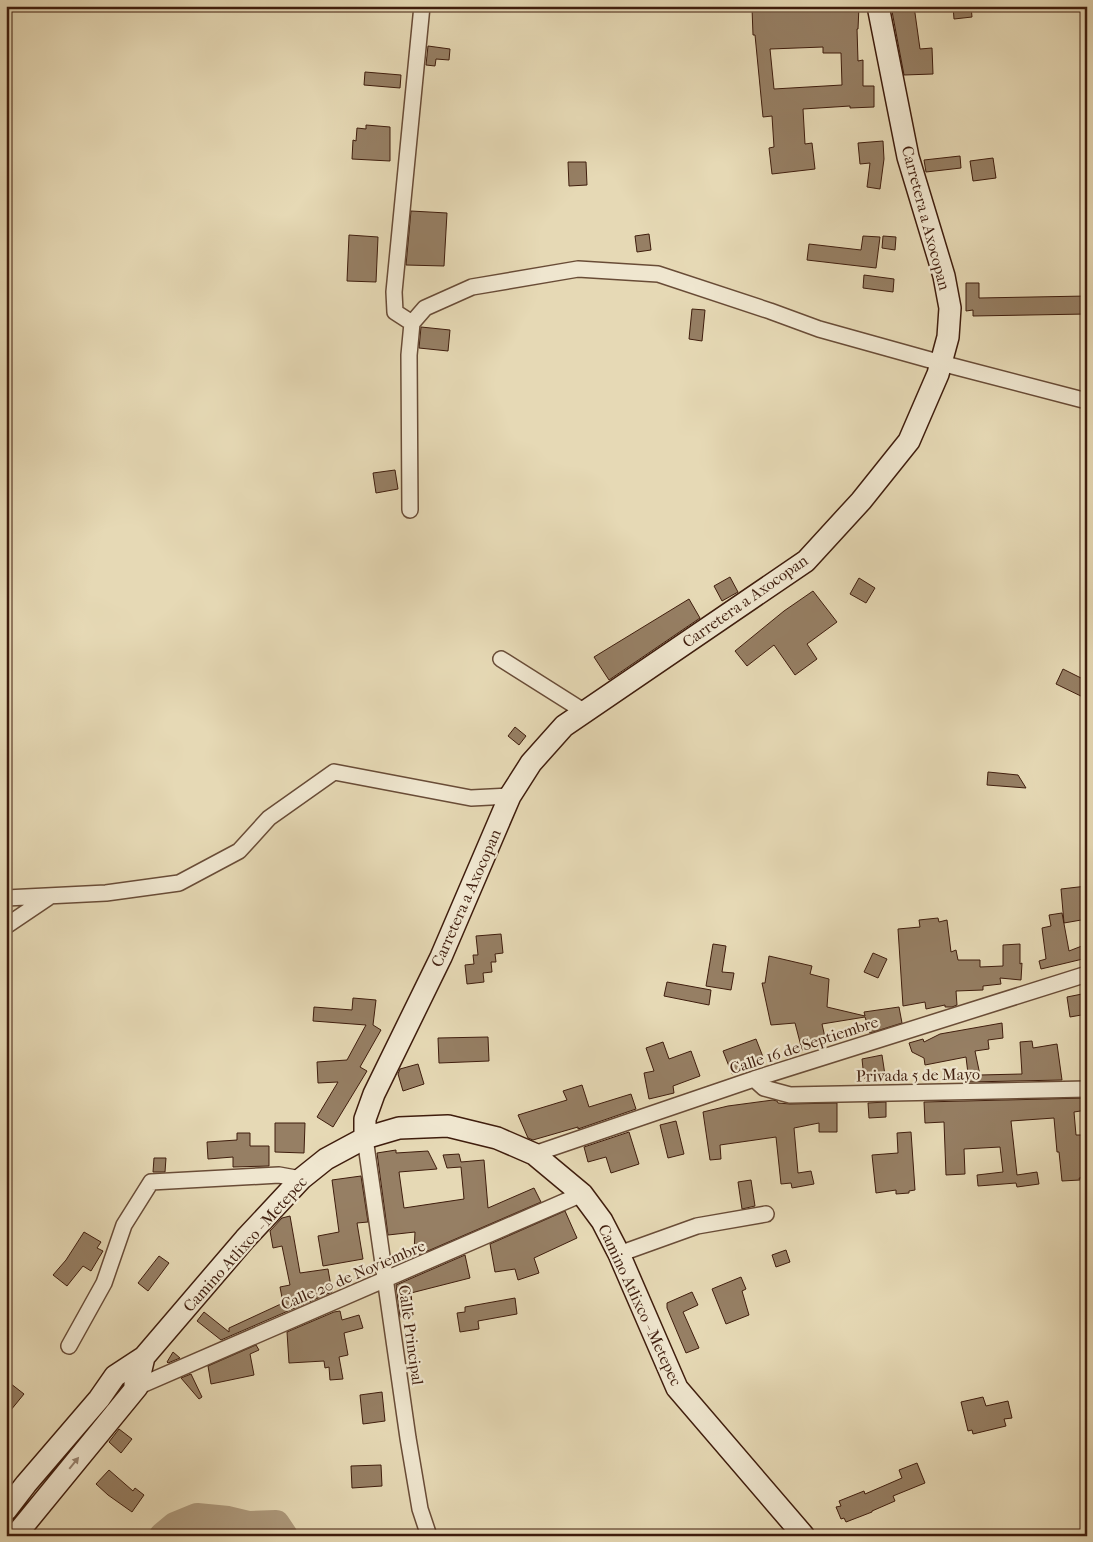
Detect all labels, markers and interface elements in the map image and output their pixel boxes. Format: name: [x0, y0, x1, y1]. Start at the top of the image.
street label: Carretera a Axocopan: [898, 144, 955, 293]
street label: Carretera a Axocopan: [679, 550, 812, 651]
street label: Carretera a Axocopan: [427, 826, 505, 970]
street label: Calle 16 de Septiembre: [727, 1012, 881, 1078]
street label: Privada 5 de Mayo: [856, 1064, 980, 1086]
street label: Camino Atlixco - Metepec: [179, 1172, 311, 1316]
street label: Camino Atlixco - Metepec: [594, 1221, 686, 1389]
street label: Calle 20 de Noviembre: [278, 1236, 428, 1314]
street label: Calle Principal: [395, 1284, 428, 1387]
one-way arrow: [69, 1457, 80, 1470]

